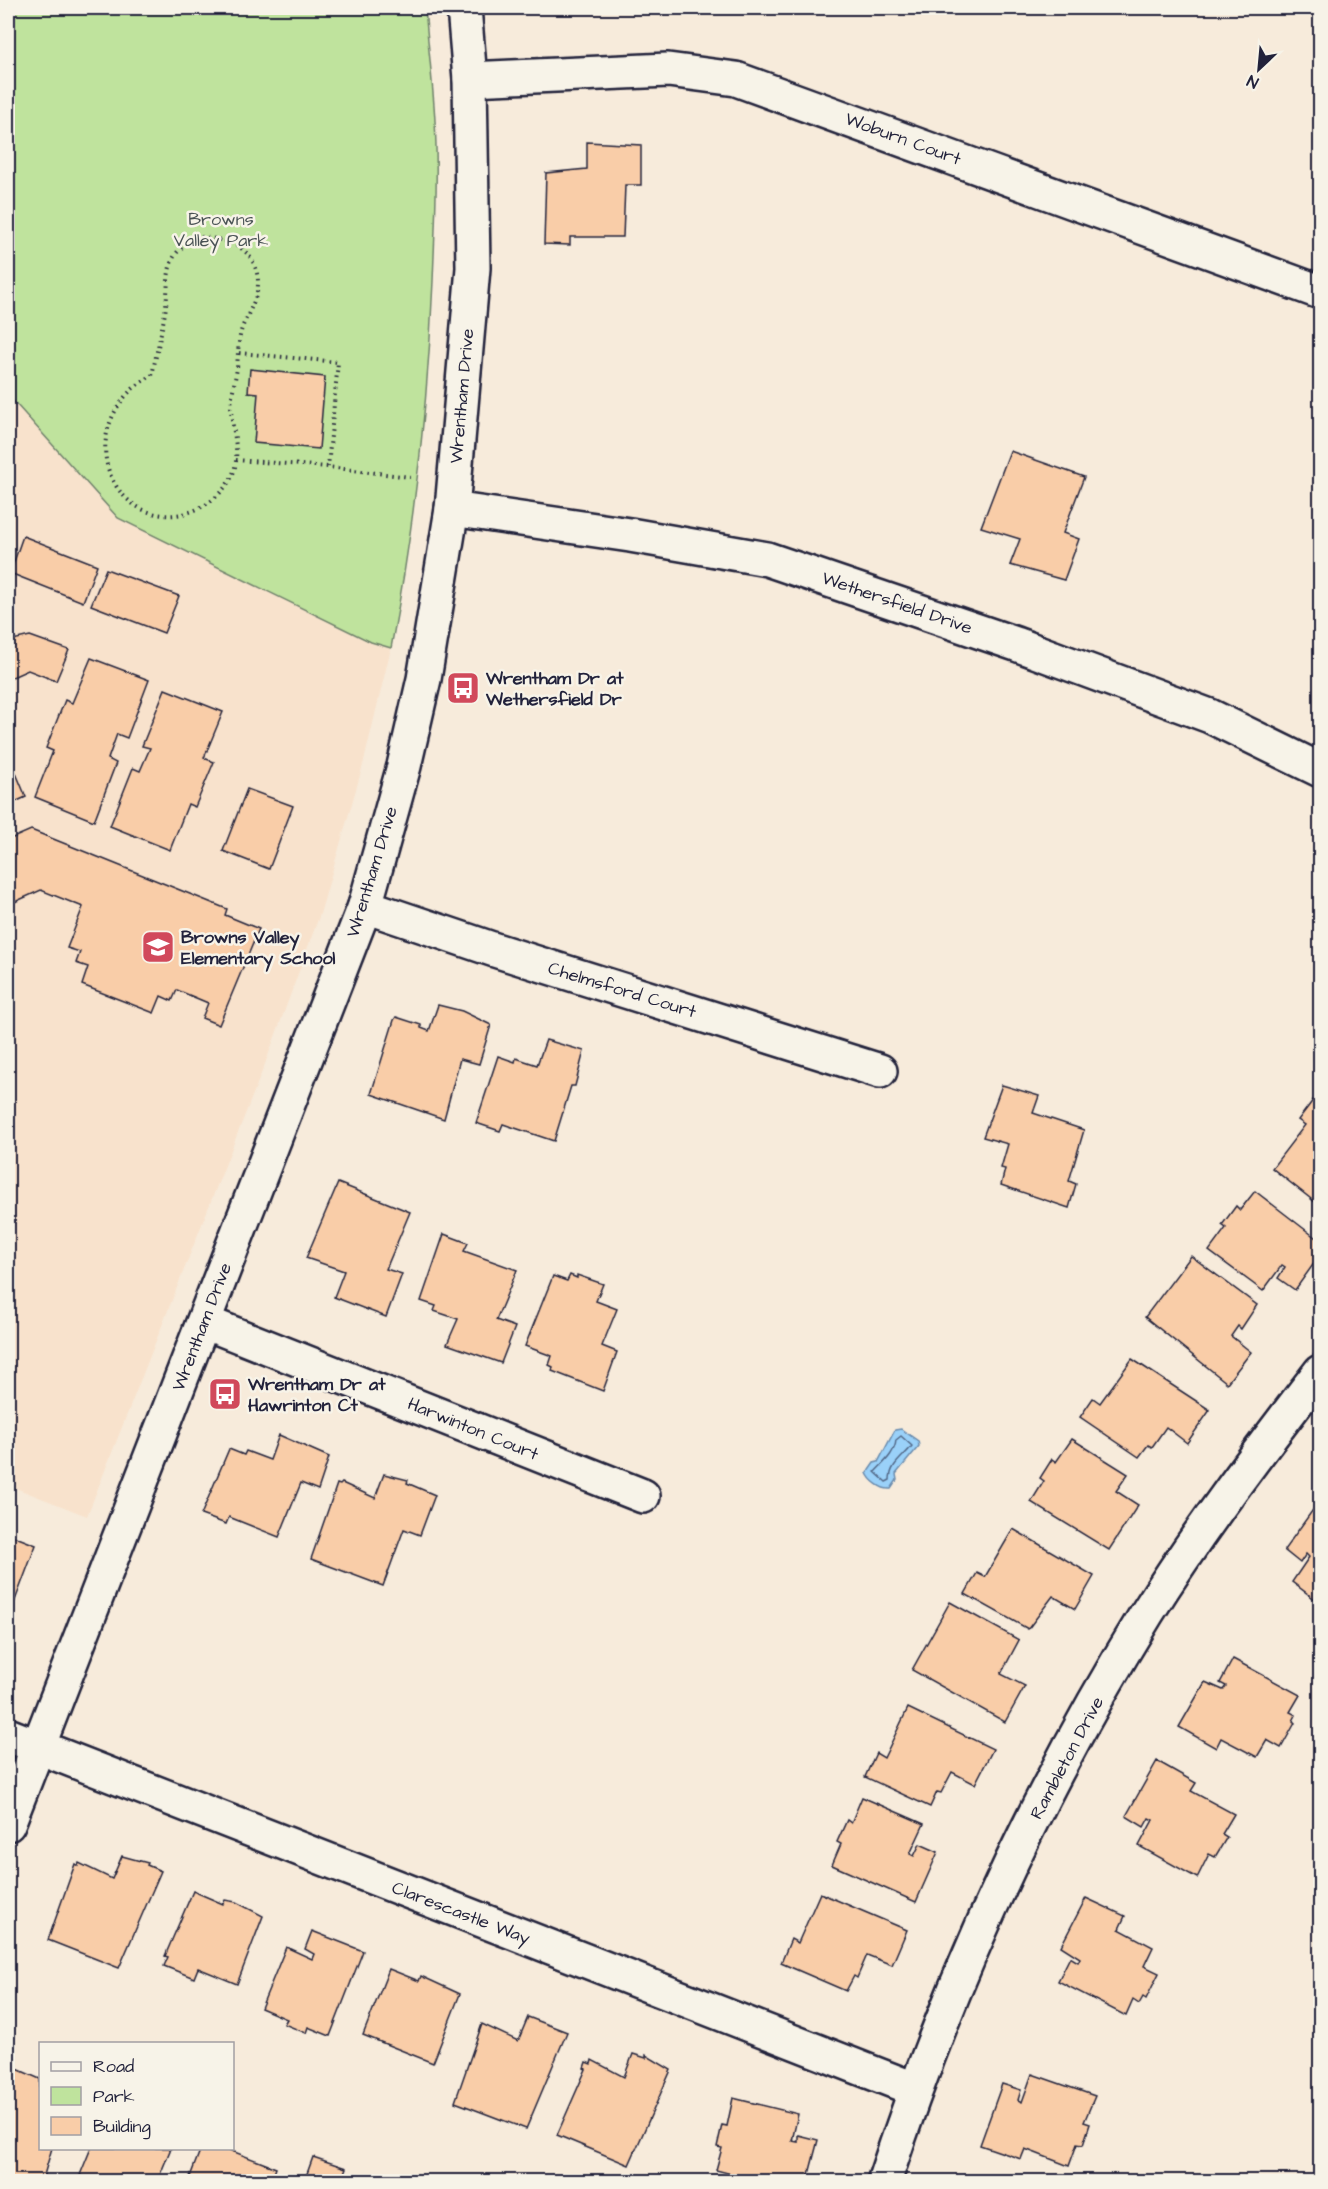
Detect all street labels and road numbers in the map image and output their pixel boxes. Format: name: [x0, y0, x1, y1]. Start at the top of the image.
street label: Woburn Court: [842, 106, 965, 172]
street label: Wrentham Drive: [444, 327, 480, 465]
street label: Wethersfield Drive: [819, 566, 976, 641]
street label: Wrentham Drive: [340, 803, 404, 940]
street label: Chelmsford Court: [545, 956, 700, 1025]
street label: Wrentham Drive: [166, 1259, 238, 1395]
street label: Harwinton Court: [404, 1391, 543, 1467]
street label: Rambleton Drive: [1024, 1692, 1110, 1824]
street label: Clarescastle Way: [388, 1875, 534, 1952]

